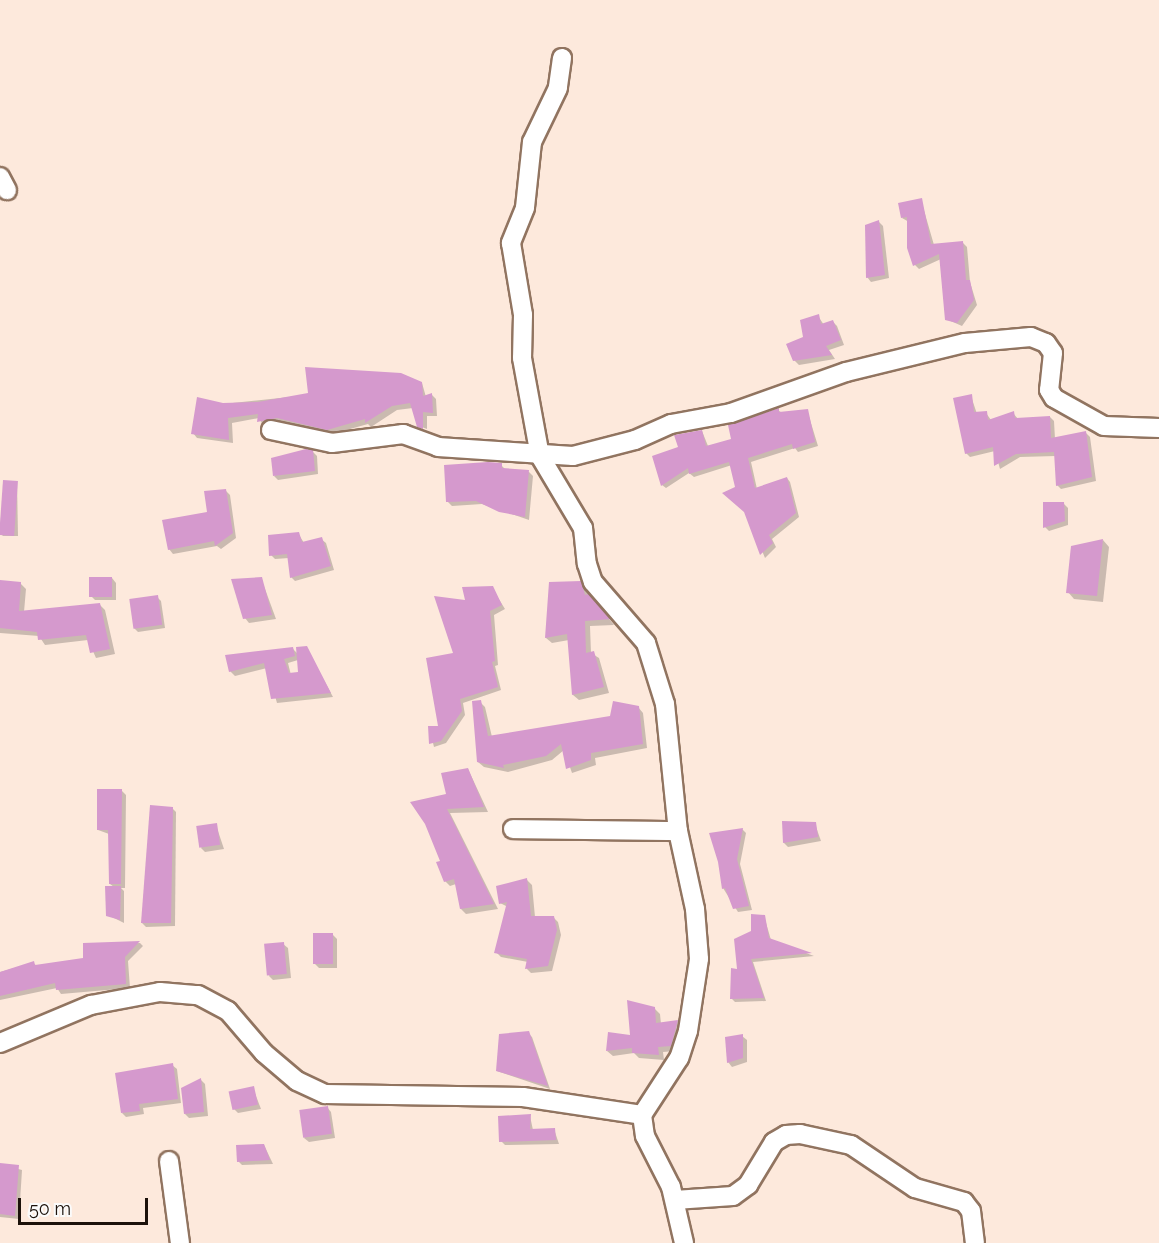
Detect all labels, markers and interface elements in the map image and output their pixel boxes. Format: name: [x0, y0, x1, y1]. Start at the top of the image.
scale bar: [21, 1186, 152, 1224]
text: 50 m: [29, 1198, 71, 1219]

